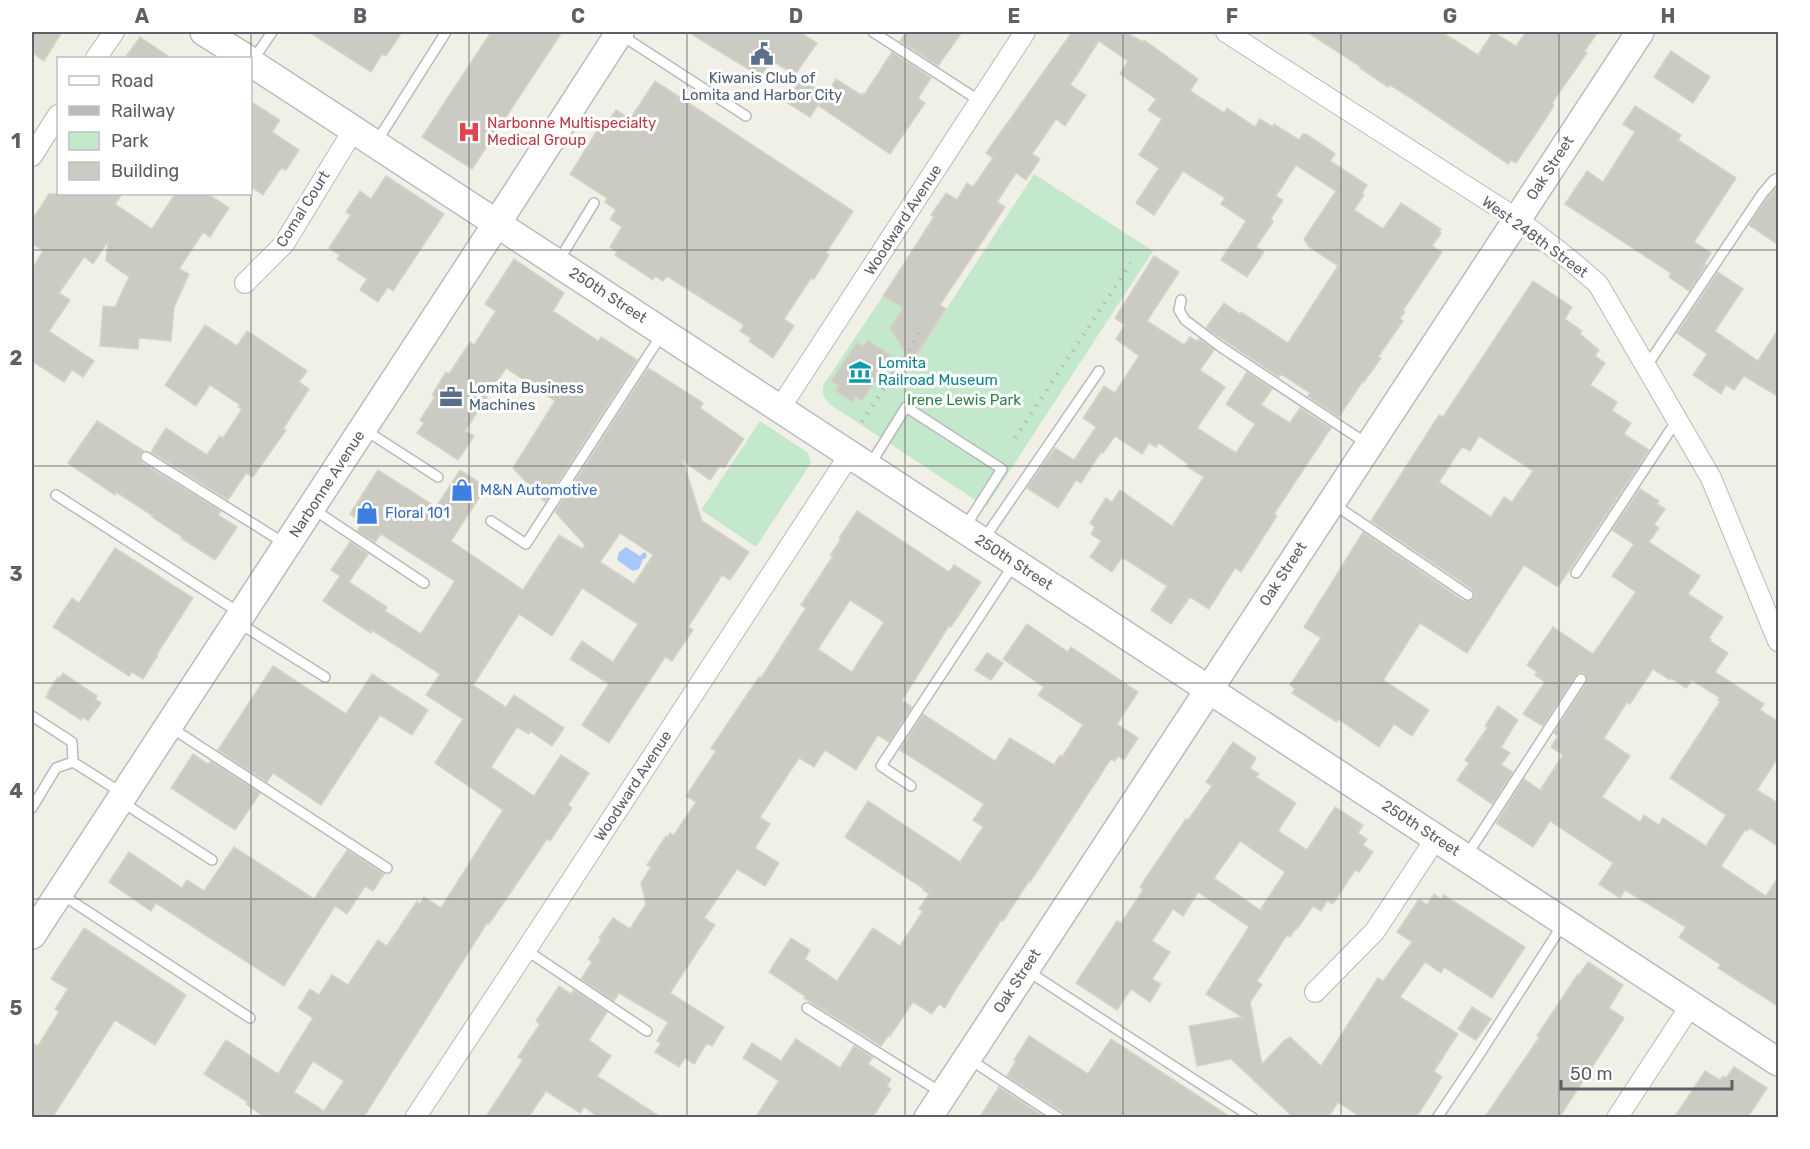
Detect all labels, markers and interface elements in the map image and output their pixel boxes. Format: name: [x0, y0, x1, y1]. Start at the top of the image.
text: A: [135, 4, 150, 28]
text: B: [353, 4, 367, 28]
text: C: [571, 4, 585, 28]
text: D: [789, 4, 803, 28]
text: E: [1008, 4, 1020, 28]
text: F: [1226, 4, 1238, 28]
text: G: [1443, 4, 1457, 28]
text: H: [1661, 4, 1675, 28]
public building icon: Kiwanis Club of Lomita and Harbor City: [749, 41, 775, 67]
legend: [57, 57, 252, 195]
place label: Kiwanis Club of Lomita and Harbor City: [682, 69, 842, 104]
text: Road: [111, 70, 154, 92]
text: Railway: [111, 100, 175, 122]
place label: Narbonne Multispecialty Medical Group: [487, 114, 656, 149]
hospital icon: Narbonne Multispecialty Medical Group: [456, 119, 482, 145]
text: 1: [11, 129, 21, 153]
text: Park: [111, 130, 149, 152]
street label: Oak Street: [1523, 132, 1578, 204]
text: Building: [111, 160, 179, 182]
street label: Woodward Avenue: [861, 161, 945, 279]
street label: Comal Court: [272, 167, 334, 251]
street label: West 248th Street: [1478, 192, 1592, 282]
street label: 250th Street: [566, 263, 650, 327]
text: 2: [10, 346, 23, 370]
place label: Lomita Railroad Museum: [878, 354, 998, 389]
museum icon: Lomita Railroad Museum: [847, 359, 873, 385]
place label: Lomita Business Machines: [469, 379, 584, 414]
office icon: Lomita Business Machines: [438, 384, 464, 410]
park label: Irene Lewis Park: [907, 391, 1021, 409]
street label: Narbonne Avenue: [286, 427, 368, 541]
shop icon: M&N Automotive: [449, 477, 475, 503]
place label: M&N Automotive: [480, 481, 597, 499]
shop icon: Floral 101: [354, 500, 380, 526]
place label: Floral 101: [385, 504, 450, 522]
street label: 250th Street: [972, 530, 1056, 594]
street label: Oak Street: [1256, 538, 1311, 610]
text: 3: [9, 562, 23, 586]
street label: Woodward Avenue: [591, 727, 675, 845]
text: 4: [9, 779, 23, 803]
street label: 250th Street: [1379, 796, 1463, 860]
street label: Oak Street: [990, 945, 1045, 1017]
text: 5: [10, 996, 23, 1020]
scale bar: [1561, 1053, 1732, 1091]
text: 50 m: [1570, 1063, 1613, 1085]

